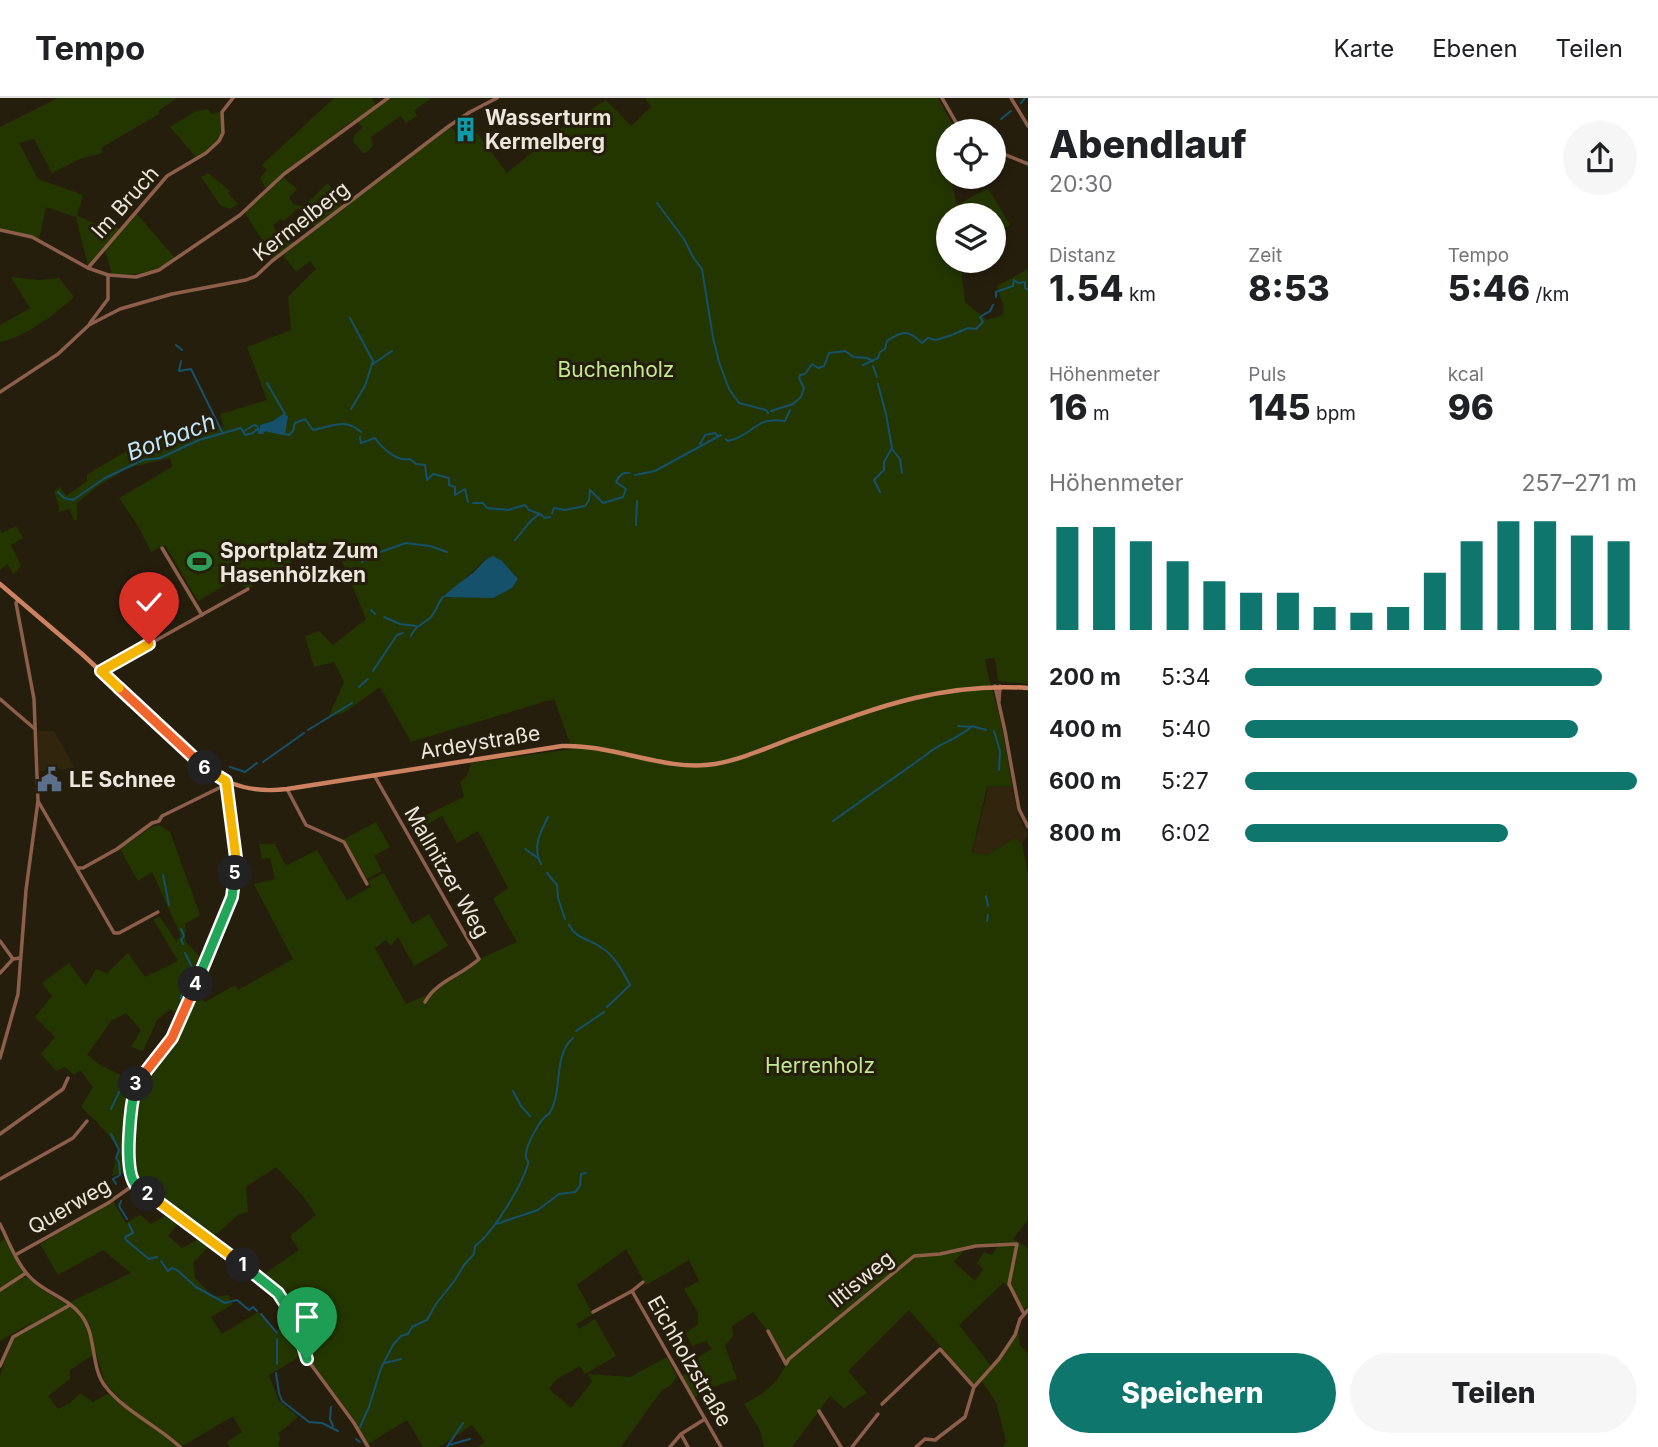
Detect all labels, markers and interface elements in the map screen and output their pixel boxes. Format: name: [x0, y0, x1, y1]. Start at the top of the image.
text: Tempo: [35, 28, 145, 68]
text: Karte: [1334, 34, 1394, 63]
text: Ebenen: [1432, 34, 1518, 63]
text: Teilen: [1556, 34, 1623, 63]
place label: Wasserturm Kermelberg: [485, 105, 611, 154]
building icon: Wasserturm Kermelberg: [451, 115, 479, 143]
map controls: [936, 119, 1006, 273]
button: locate: [936, 119, 1006, 189]
text: Abendlauf: [1049, 121, 1247, 167]
button: share: [1563, 121, 1637, 195]
street label: Im Bruch: [86, 161, 164, 243]
text: 20:30: [1049, 170, 1113, 198]
street label: Kermelberg: [248, 176, 354, 266]
button: layers: [936, 203, 1006, 273]
text: Distanz: [1049, 244, 1116, 267]
text: Zeit: [1248, 244, 1282, 267]
text: Tempo: [1448, 244, 1509, 267]
text: 1.54: [1049, 267, 1124, 309]
text: 8:53: [1248, 267, 1330, 309]
text: 5:46: [1448, 267, 1530, 309]
text: km: [1124, 283, 1156, 306]
text: /km: [1530, 283, 1569, 306]
park label: Buchenholz: [558, 357, 674, 382]
text: Höhenmeter: [1049, 363, 1160, 386]
text: Puls: [1248, 363, 1286, 386]
text: kcal: [1448, 363, 1484, 386]
text: 16: [1049, 386, 1088, 428]
text: 145: [1248, 386, 1311, 428]
text: 96: [1448, 386, 1494, 428]
text: m: [1088, 402, 1110, 425]
text: bpm: [1311, 402, 1356, 425]
water label: Borbach: [123, 407, 219, 467]
text: Höhenmeter: [1049, 469, 1183, 497]
text: 257–271 m: [1521, 469, 1637, 497]
place label: Sportplatz Zum Hasenhölzken: [220, 538, 379, 587]
sports icon: Sportplatz Zum Hasenhölzken: [186, 548, 214, 576]
pin: [119, 572, 179, 644]
icon: check: [130, 583, 168, 621]
text: 200 m: [1049, 663, 1121, 691]
text: 5:34: [1161, 663, 1211, 691]
text: 400 m: [1049, 715, 1122, 743]
text: 5:40: [1161, 715, 1211, 743]
street label: Ardeystraße: [418, 720, 542, 764]
pin: 6: [188, 750, 222, 786]
text: 6: [198, 756, 211, 779]
public building icon: LE Schnee: [35, 765, 63, 793]
place label: LE Schnee: [69, 767, 176, 792]
text: 600 m: [1049, 767, 1121, 795]
text: 5:27: [1161, 767, 1209, 795]
street label: Mallnitzer Weg: [399, 802, 495, 942]
text: 800 m: [1049, 819, 1121, 847]
text: 6:02: [1161, 819, 1210, 847]
pin: 5: [218, 856, 252, 890]
text: 5: [228, 861, 241, 884]
pin: 4: [178, 966, 214, 1001]
text: 4: [189, 972, 202, 995]
park label: Herrenholz: [765, 1053, 875, 1078]
pin: 3: [118, 1066, 154, 1102]
text: 3: [129, 1072, 142, 1095]
street label: Querweg: [23, 1172, 115, 1240]
pin: 2: [130, 1176, 166, 1212]
text: 2: [142, 1182, 153, 1205]
street label: Iltisweg: [824, 1245, 898, 1313]
pin: 1: [226, 1248, 260, 1282]
text: 1: [238, 1253, 247, 1276]
pin: [277, 1287, 337, 1359]
street label: Eichholzstraße: [643, 1291, 737, 1431]
icon: arrive: [288, 1298, 326, 1336]
button: Speichern: [1049, 1353, 1336, 1433]
button: Teilen: [1350, 1353, 1637, 1433]

